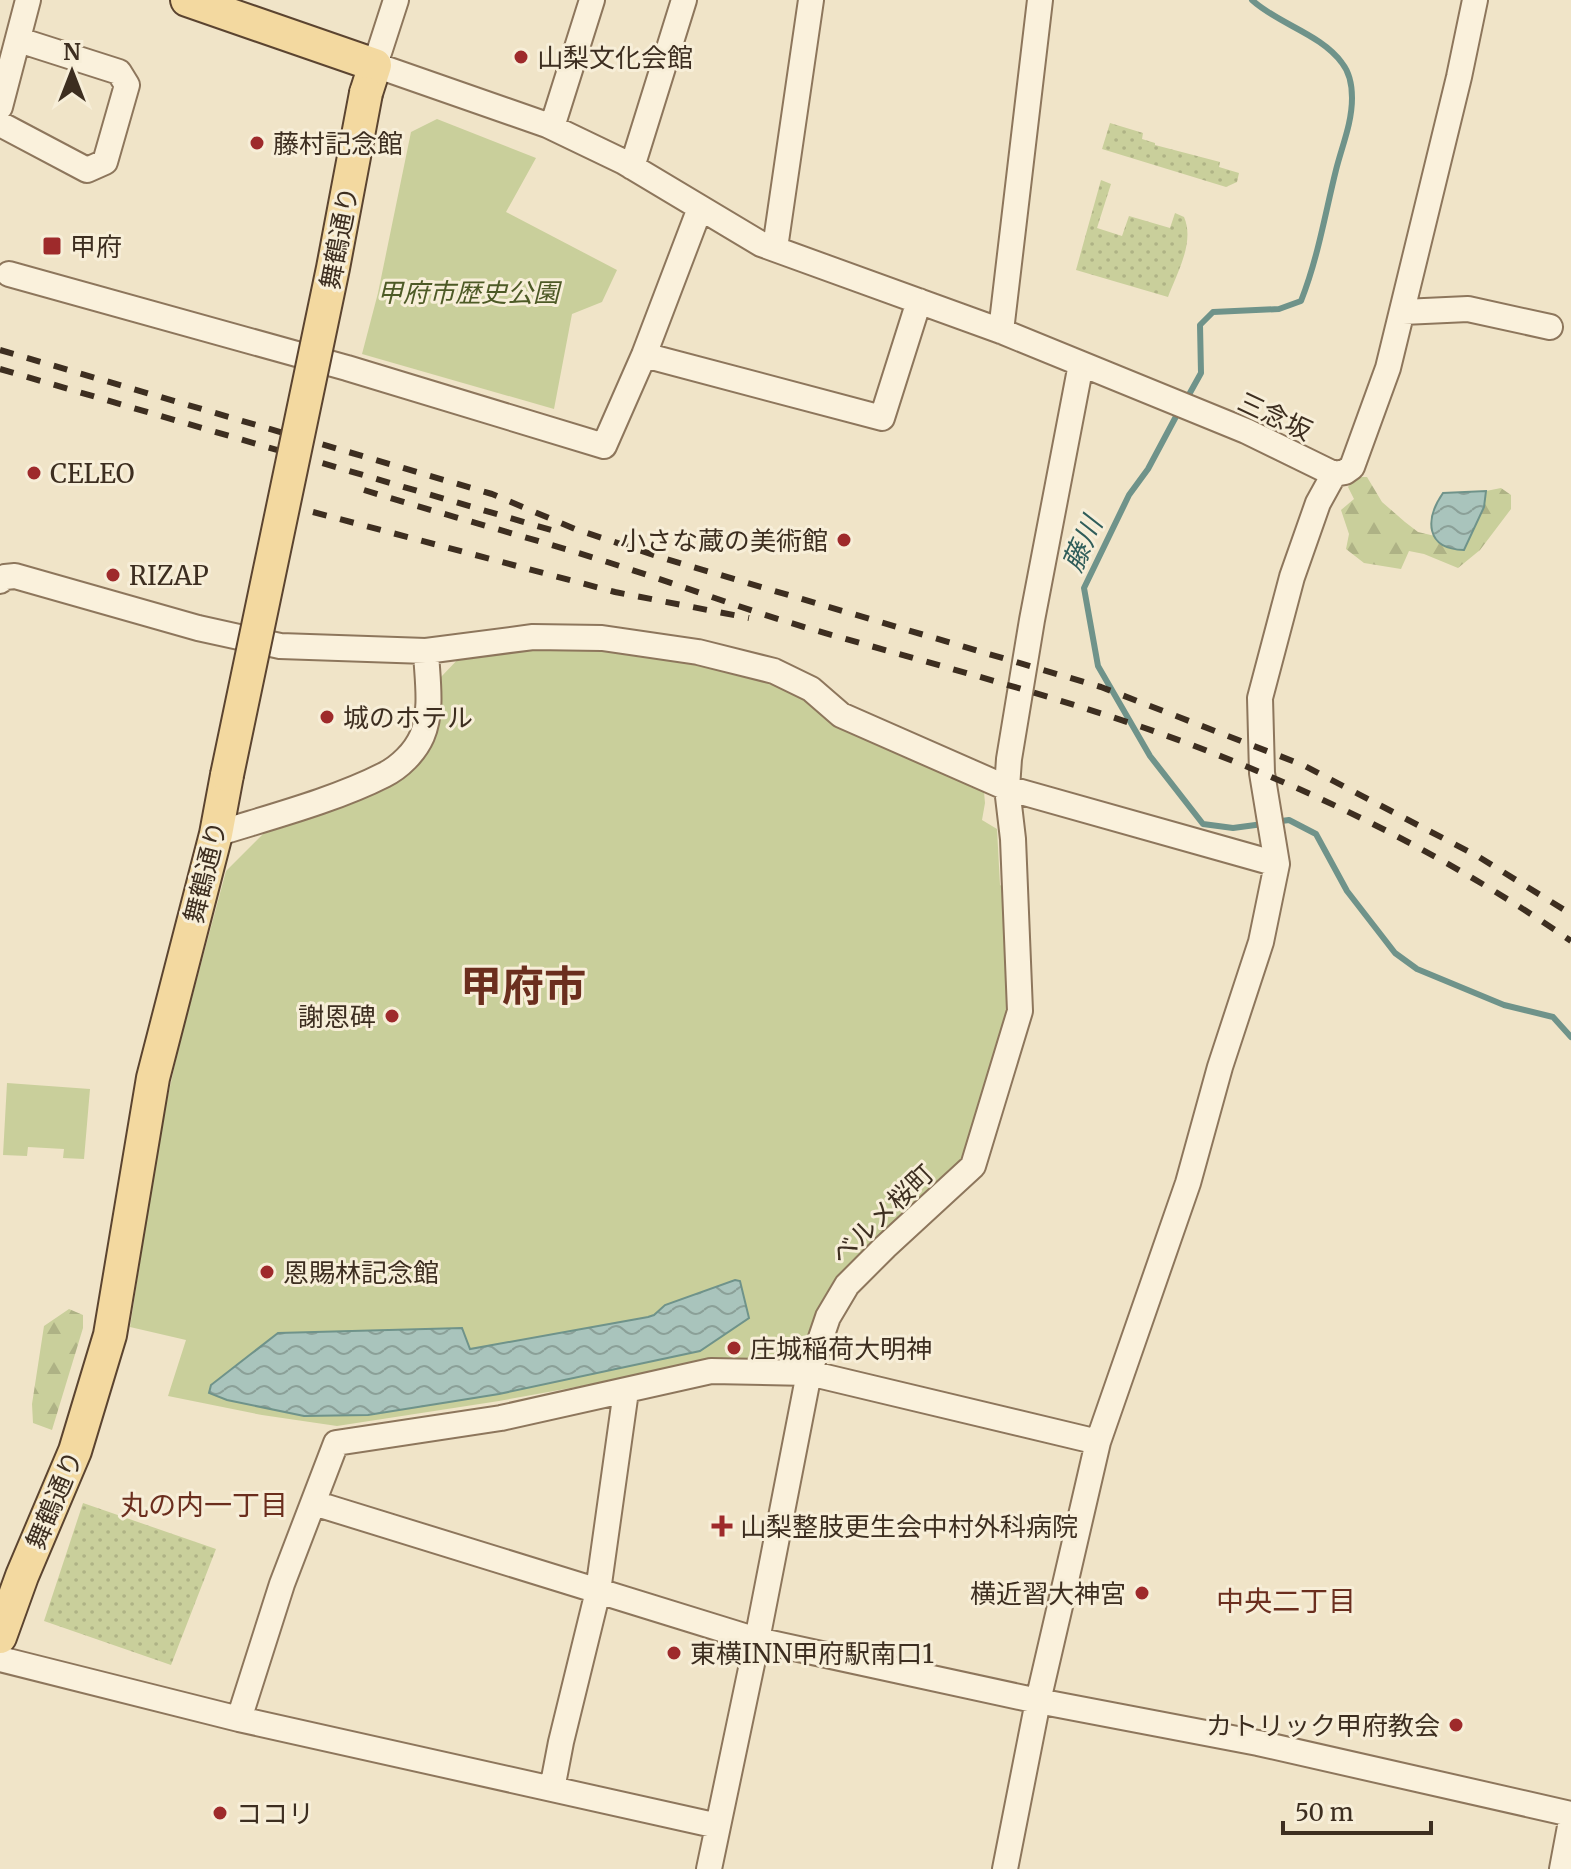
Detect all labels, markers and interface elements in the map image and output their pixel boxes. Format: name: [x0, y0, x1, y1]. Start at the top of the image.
north arrow: [32, 32, 112, 112]
text: N: [63, 38, 81, 66]
place label: 山梨文化会館: [537, 41, 693, 74]
marker: 山梨文化会館: [512, 48, 530, 66]
place label: 藤村記念館: [273, 127, 403, 160]
marker: 藤村記念館: [248, 134, 266, 152]
street label: 舞鶴通り: [313, 184, 365, 292]
place label: 甲府: [70, 230, 122, 263]
marker: 甲府: [41, 235, 63, 257]
park label: 甲府市歴史公園: [377, 276, 563, 309]
street label: 三念坂: [1233, 385, 1317, 447]
place label: CELEO: [50, 457, 135, 490]
marker: CELEO: [25, 464, 43, 482]
water label: 藤川: [1054, 508, 1111, 577]
place label: 小さな蔵の美術館: [620, 524, 828, 557]
marker: 小さな蔵の美術館: [835, 531, 853, 549]
place label: RIZAP: [129, 559, 209, 592]
marker: RIZAP: [104, 566, 122, 584]
place label: 城のホテル: [343, 701, 473, 734]
marker: 城のホテル: [318, 708, 336, 726]
street label: 舞鶴通り: [176, 818, 234, 926]
district label: 甲府市: [460, 960, 586, 1012]
place label: 謝恩碑: [298, 1000, 376, 1033]
marker: 謝恩碑: [383, 1007, 401, 1025]
street label: ベルメ桜町: [824, 1157, 940, 1271]
place label: 恩賜林記念館: [283, 1256, 439, 1289]
marker: 恩賜林記念館: [258, 1263, 276, 1281]
place label: 庄城稲荷大明神: [750, 1332, 932, 1365]
marker: 庄城稲荷大明神: [725, 1339, 743, 1357]
street label: 舞鶴通り: [18, 1446, 90, 1554]
district label: 丸の内一丁目: [120, 1487, 288, 1523]
place label: 山梨整肢更生会中村外科病院: [740, 1510, 1078, 1543]
marker: 山梨整肢更生会中村外科病院: [711, 1515, 733, 1537]
place label: 横近習大神宮: [970, 1577, 1126, 1610]
district label: 中央二丁目: [1216, 1583, 1356, 1619]
marker: 横近習大神宮: [1133, 1584, 1151, 1602]
place label: 東横INN甲府駅南口1: [690, 1637, 934, 1670]
marker: 東横INN甲府駅南口1: [665, 1644, 683, 1662]
place label: カトリック甲府教会: [1206, 1709, 1440, 1742]
marker: カトリック甲府教会: [1447, 1716, 1465, 1734]
scale bar: [1283, 1785, 1431, 1835]
place label: ココリ: [236, 1797, 314, 1830]
text: 50 m: [1295, 1797, 1354, 1828]
marker: ココリ: [211, 1804, 229, 1822]

